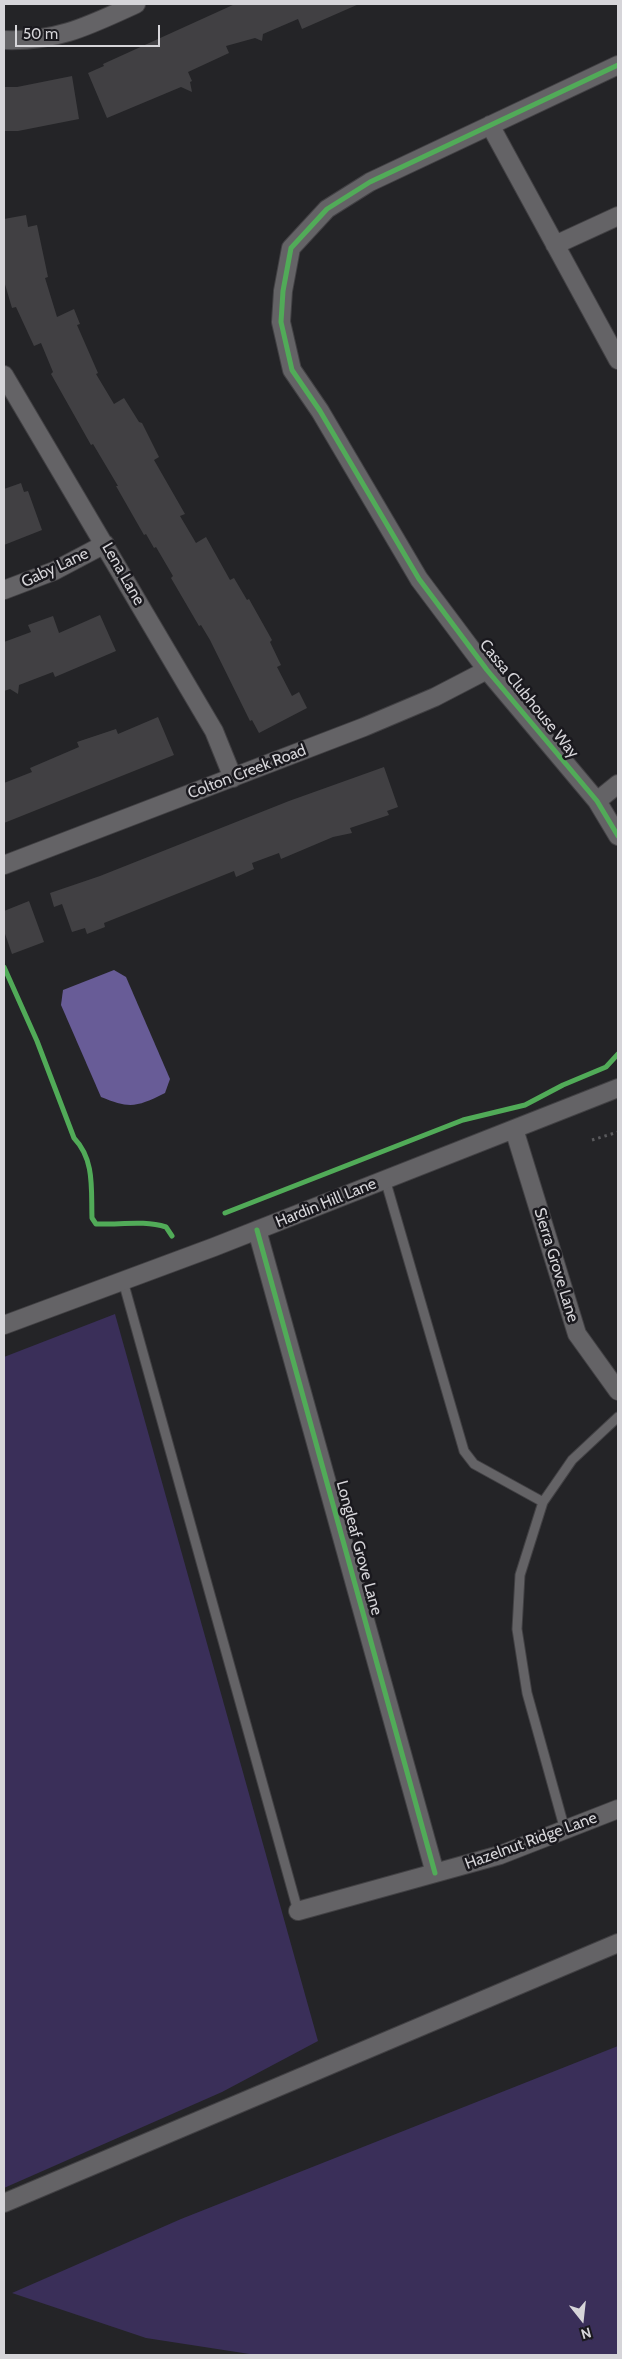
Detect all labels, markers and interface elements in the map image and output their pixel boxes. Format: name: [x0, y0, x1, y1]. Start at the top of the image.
scale bar: [18, 15, 162, 47]
text: 50 m: [23, 25, 58, 43]
street label: Lena Lane: [97, 539, 149, 609]
street label: Gaby Lane: [18, 544, 92, 592]
street label: Cassa Clubhouse Way: [475, 636, 583, 762]
street label: Colton Creek Road: [185, 741, 309, 803]
street label: Hardin Hill Lane: [273, 1174, 379, 1232]
street label: Sierra Grove Lane: [529, 1205, 583, 1325]
street label: Longleaf Grove Lane: [332, 1479, 386, 1617]
street label: Hazelnut Ridge Lane: [462, 1808, 600, 1874]
north arrow: [557, 2294, 607, 2344]
text: N: [579, 2323, 593, 2343]

